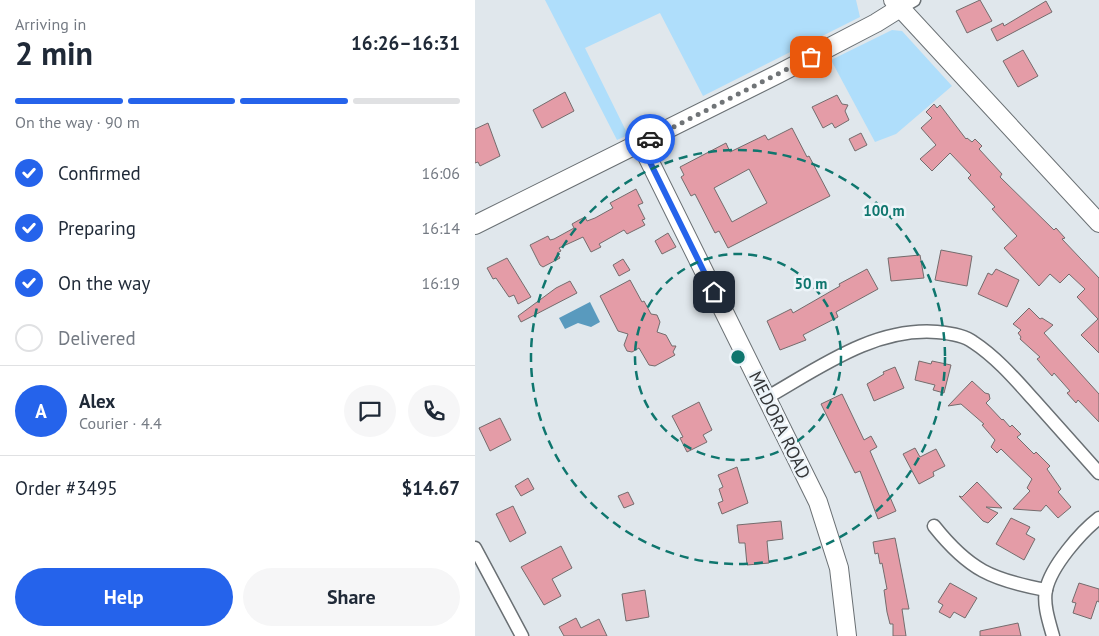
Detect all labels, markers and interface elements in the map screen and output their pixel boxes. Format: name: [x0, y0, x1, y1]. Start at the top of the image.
text: Arriving in: [15, 14, 86, 34]
text: 16:26–16:31: [351, 31, 460, 55]
text: 2 min: [15, 32, 93, 74]
pin: [790, 36, 832, 78]
icon: bag: [797, 43, 825, 71]
text: On the way · 90 m: [15, 112, 140, 132]
courier: [625, 114, 675, 164]
icon: car: [636, 125, 664, 153]
icon: check: [15, 159, 43, 187]
text: Confirmed: [58, 161, 141, 185]
text: 16:06: [422, 163, 460, 183]
text: 100 m: [863, 201, 905, 220]
icon: check: [15, 214, 43, 242]
text: Preparing: [58, 216, 136, 240]
text: 16:14: [422, 218, 460, 238]
icon: check: [15, 269, 43, 297]
text: On the way: [58, 271, 150, 295]
pin: [693, 271, 735, 313]
text: 16:19: [422, 273, 460, 293]
text: 50 m: [795, 274, 827, 293]
icon: home: [700, 278, 728, 306]
text: Delivered: [58, 326, 136, 350]
centre of rings: [729, 348, 747, 366]
street label: MEDORA ROAD: [744, 367, 816, 483]
button: chat: [344, 385, 396, 437]
button: phone: [408, 385, 460, 437]
text: Alex: [79, 389, 115, 413]
text: A: [35, 399, 47, 423]
text: Courier · 4.4: [79, 413, 162, 433]
text: Order #3495: [15, 476, 118, 500]
text: $14.67: [401, 476, 460, 500]
button: Help: [15, 568, 233, 626]
button: Share: [243, 568, 460, 626]

